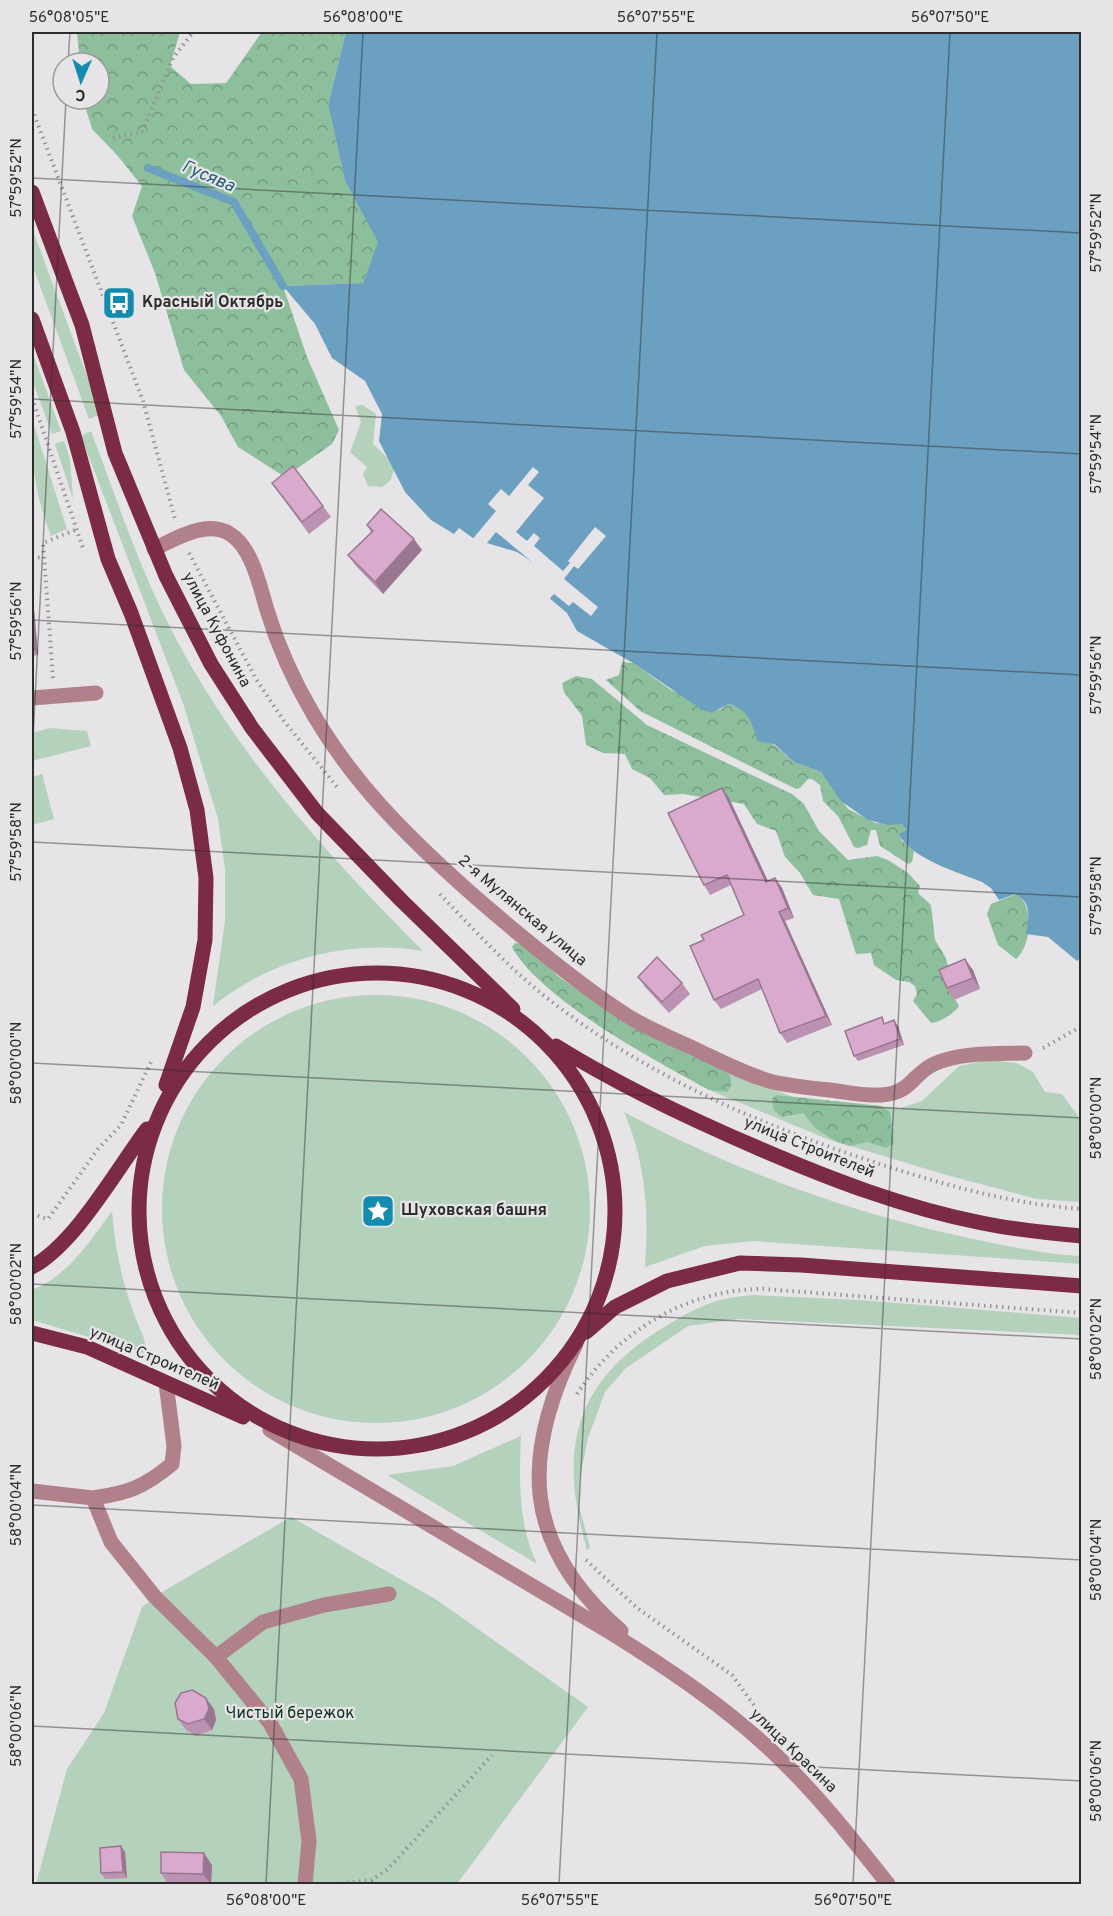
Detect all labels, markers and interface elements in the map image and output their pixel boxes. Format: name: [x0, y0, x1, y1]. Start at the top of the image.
text: 56°08'05"E: [29, 9, 109, 28]
text: 56°08'00"E: [323, 9, 403, 28]
text: 56°07'55"E: [617, 9, 695, 28]
text: 56°07'50"E: [911, 9, 989, 28]
north arrow: [51, 51, 111, 111]
text: С: [75, 84, 86, 104]
text: 57°59'52"N: [8, 138, 27, 218]
water label: Гусява: [178, 156, 239, 199]
text: 57°59'52"N: [1088, 193, 1107, 273]
bus stop icon: Красный Октябрь: [101, 285, 137, 321]
place label: Красный Октябрь: [142, 293, 283, 313]
text: 57°59'54"N: [8, 359, 27, 439]
text: 57°59'54"N: [1088, 414, 1107, 494]
street label: улица Куфонина: [177, 569, 255, 691]
text: 57°59'56"N: [8, 581, 27, 661]
text: 57°59'56"N: [1088, 635, 1107, 715]
text: 57°59'58"N: [8, 802, 27, 882]
street label: 2-я Мулянская улица: [453, 851, 591, 971]
text: 57°59'58"N: [1088, 856, 1107, 936]
text: 58°00'00"N: [8, 1022, 27, 1104]
text: 58°00'00"N: [1088, 1077, 1107, 1159]
street label: улица Строителей: [741, 1113, 877, 1183]
place icon: Шуховская башня: [360, 1193, 396, 1229]
place label: Шуховская башня: [401, 1201, 547, 1221]
text: 58°00'02"N: [8, 1243, 27, 1325]
text: 58°00'02"N: [1088, 1298, 1107, 1380]
street label: улица Строителей: [86, 1323, 222, 1395]
text: 58°00'04"N: [8, 1464, 27, 1546]
text: 58°00'04"N: [1088, 1519, 1107, 1601]
text: 58°00'06"N: [8, 1685, 27, 1767]
park label: Чистый бережок: [226, 1704, 354, 1724]
street label: улица Красина: [745, 1704, 841, 1798]
text: 58°00'06"N: [1088, 1740, 1107, 1822]
text: 56°08'00"E: [226, 1892, 306, 1911]
text: 56°07'55"E: [521, 1892, 599, 1911]
text: 56°07'50"E: [814, 1892, 892, 1911]

